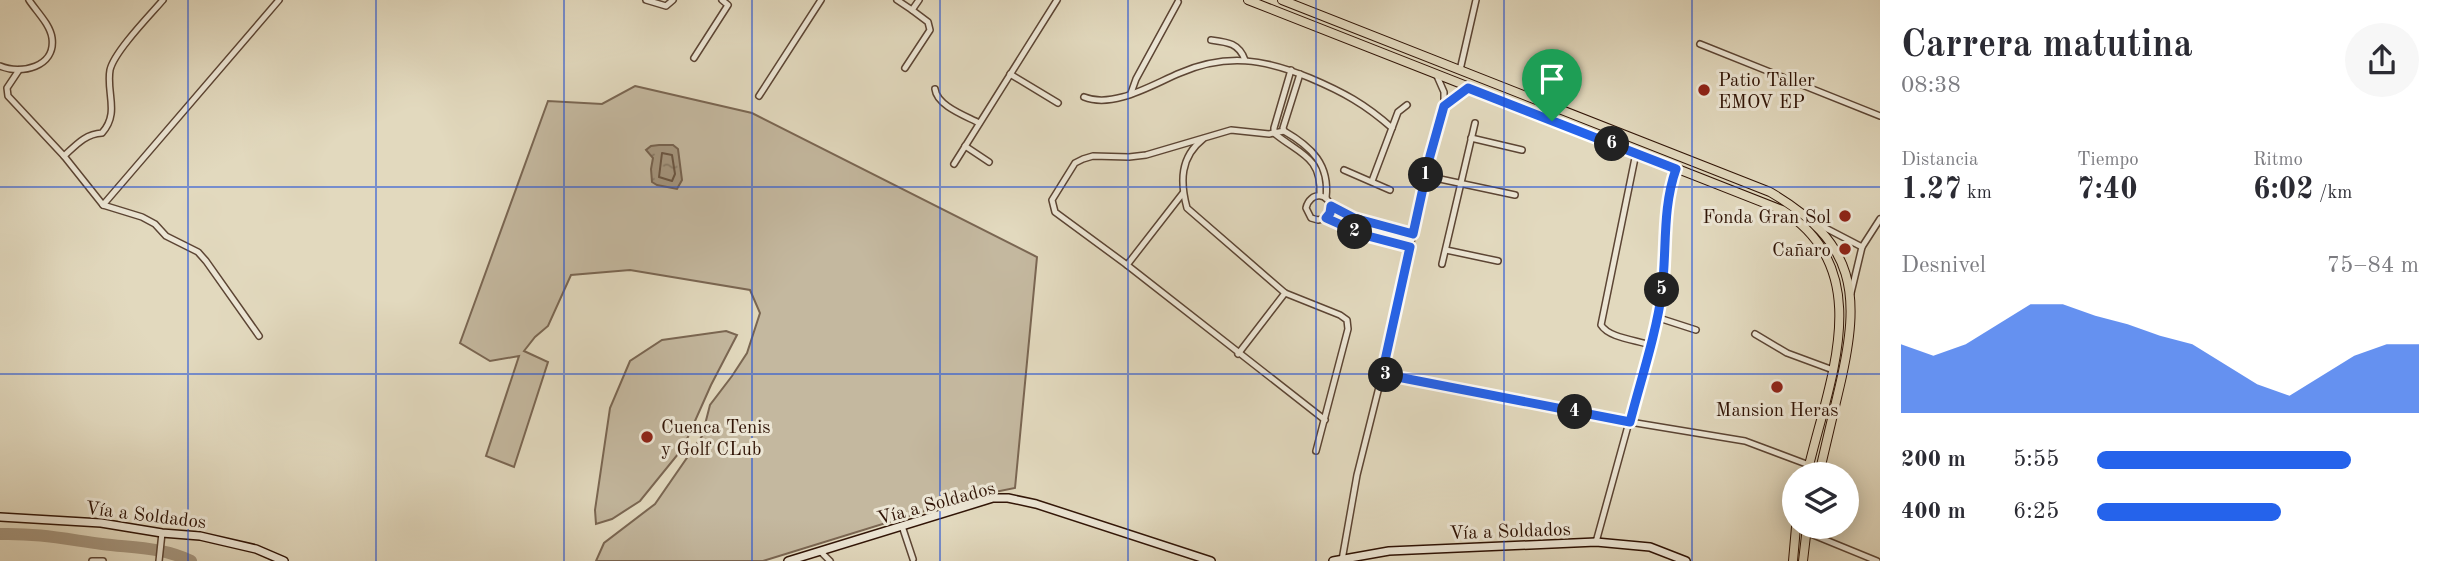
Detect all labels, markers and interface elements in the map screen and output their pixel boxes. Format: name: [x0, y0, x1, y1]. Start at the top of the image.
button: share: [2345, 23, 2419, 97]
text: Carrera matutina: [1901, 27, 2193, 65]
pin: [1522, 49, 1582, 121]
icon: arrive: [1533, 60, 1571, 98]
place label: Patio Taller EMOV EP: [1718, 72, 1815, 113]
text: 08:38: [1901, 74, 1961, 97]
marker: Patio Taller EMOV EP: [1696, 82, 1712, 98]
pin: 6: [1594, 127, 1630, 162]
text: 6: [1606, 134, 1617, 153]
text: Distancia: [1901, 151, 1978, 170]
text: Tiempo: [2077, 151, 2139, 170]
text: Ritmo: [2253, 151, 2303, 170]
pin: 1: [1408, 158, 1444, 192]
text: 1: [1420, 165, 1431, 184]
text: 1.27: [1901, 175, 1962, 205]
text: 7:40: [2077, 175, 2138, 205]
text: 6:02: [2253, 175, 2314, 205]
text: km: [1962, 184, 1992, 203]
text: /km: [2314, 184, 2352, 203]
marker: Fonda Gran Sol: [1837, 208, 1853, 224]
place label: Fonda Gran Sol: [1702, 209, 1831, 228]
pin: 2: [1338, 215, 1372, 250]
text: 2: [1349, 222, 1360, 241]
marker: Cañaro: [1837, 241, 1853, 257]
place label: Cañaro: [1772, 242, 1831, 261]
text: Desnivel: [1901, 254, 1986, 277]
text: 75–84 m: [2327, 254, 2419, 277]
pin: 5: [1644, 272, 1680, 308]
text: 5: [1656, 280, 1667, 299]
pin: 3: [1368, 358, 1404, 392]
text: 3: [1380, 365, 1391, 384]
marker: Mansion Heras: [1769, 379, 1785, 395]
pin: 4: [1558, 394, 1592, 430]
text: 4: [1569, 402, 1580, 421]
place label: Mansion Heras: [1715, 402, 1839, 421]
place label: Cuenca Tenis y Golf CLub: [661, 419, 771, 460]
marker: Cuenca Tenis y Golf CLub: [639, 429, 655, 445]
text: 200 m: [1901, 448, 1966, 471]
text: 5:55: [2013, 448, 2059, 471]
map controls: [1782, 462, 1859, 539]
button: layers: [1782, 462, 1859, 539]
street label: Vía a Soldados: [875, 480, 998, 529]
street label: Vía a Soldados: [84, 500, 207, 533]
text: 400 m: [1901, 500, 1966, 523]
text: 6:25: [2013, 500, 2059, 523]
street label: Vía a Soldados: [1449, 521, 1571, 544]

